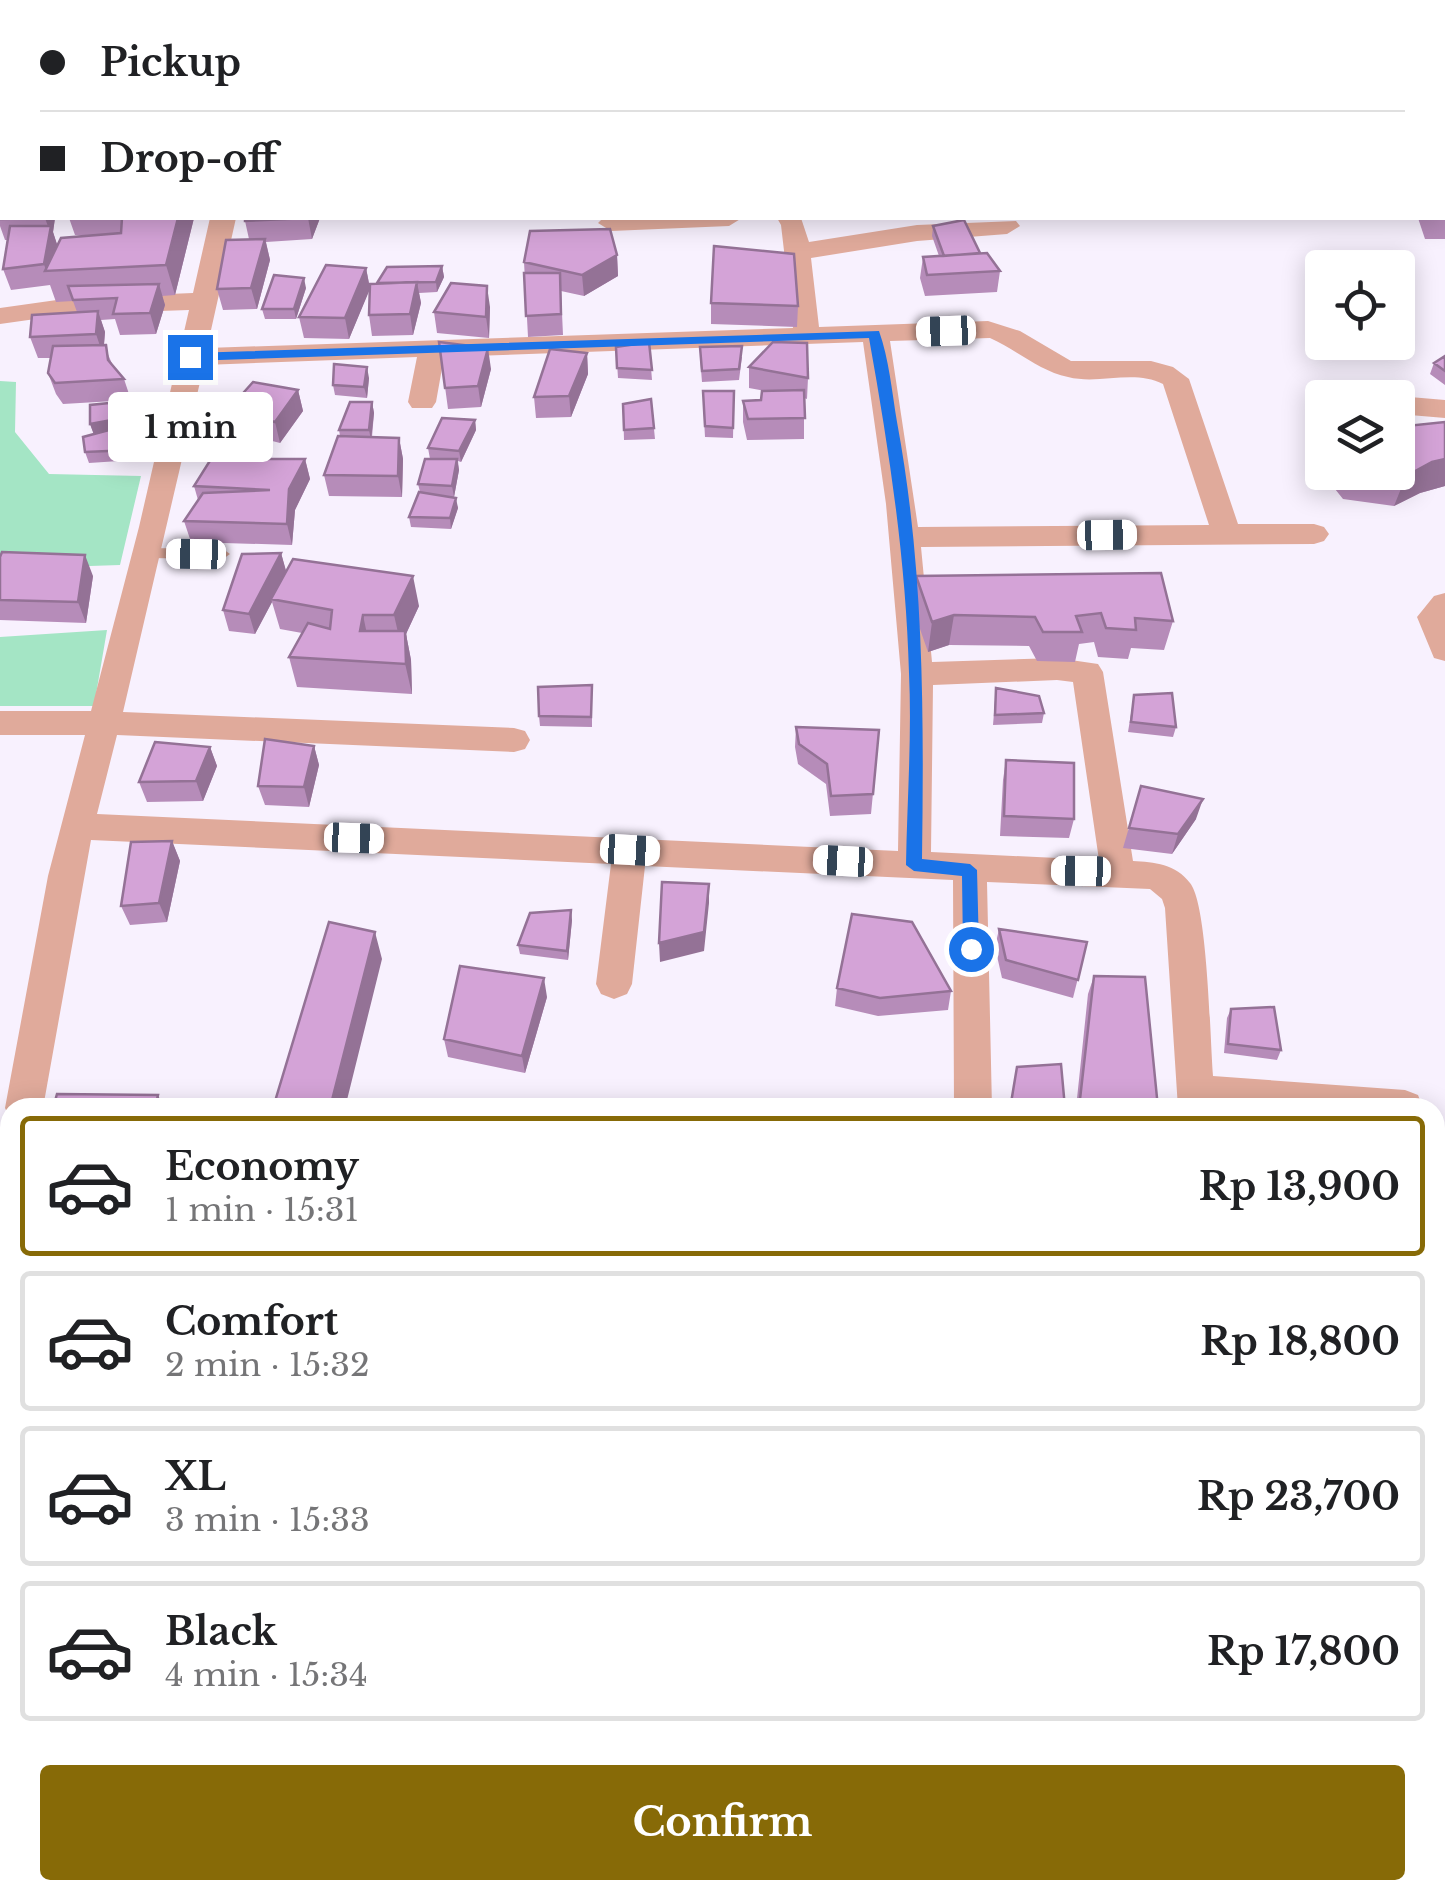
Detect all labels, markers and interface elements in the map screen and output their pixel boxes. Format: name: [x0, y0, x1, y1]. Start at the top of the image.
text: Pickup: [100, 39, 241, 86]
text: Drop-off: [100, 135, 277, 182]
map controls: [1305, 250, 1415, 490]
button: locate: [1305, 250, 1415, 360]
car: [915, 315, 977, 347]
route end: [168, 335, 213, 380]
button: layers: [1305, 380, 1415, 490]
callout: 1 min: [108, 392, 272, 462]
text: 1 min: [144, 407, 237, 447]
car: [1077, 519, 1137, 551]
car: [166, 538, 226, 570]
car: [323, 822, 385, 854]
car: [599, 833, 661, 867]
car: [812, 844, 874, 878]
car: [1051, 855, 1111, 887]
route start: [949, 927, 994, 972]
icon: car: [45, 1141, 135, 1231]
text: Economy: [165, 1143, 359, 1190]
text: Rp 13,900: [1199, 1163, 1400, 1210]
text: 1 min · 15:31: [165, 1190, 359, 1230]
icon: car: [45, 1296, 135, 1386]
text: Comfort: [165, 1298, 338, 1345]
text: Rp 18,800: [1200, 1318, 1400, 1365]
text: 2 min · 15:32: [165, 1345, 370, 1385]
icon: car: [45, 1451, 135, 1541]
text: XL: [165, 1453, 226, 1500]
text: Rp 23,700: [1197, 1473, 1400, 1520]
text: 3 min · 15:33: [165, 1500, 370, 1540]
icon: car: [45, 1606, 135, 1696]
text: Black: [165, 1608, 277, 1655]
text: Rp 17,800: [1207, 1628, 1400, 1675]
text: 4 min · 15:34: [165, 1655, 368, 1695]
button: Confirm: [40, 1765, 1405, 1880]

